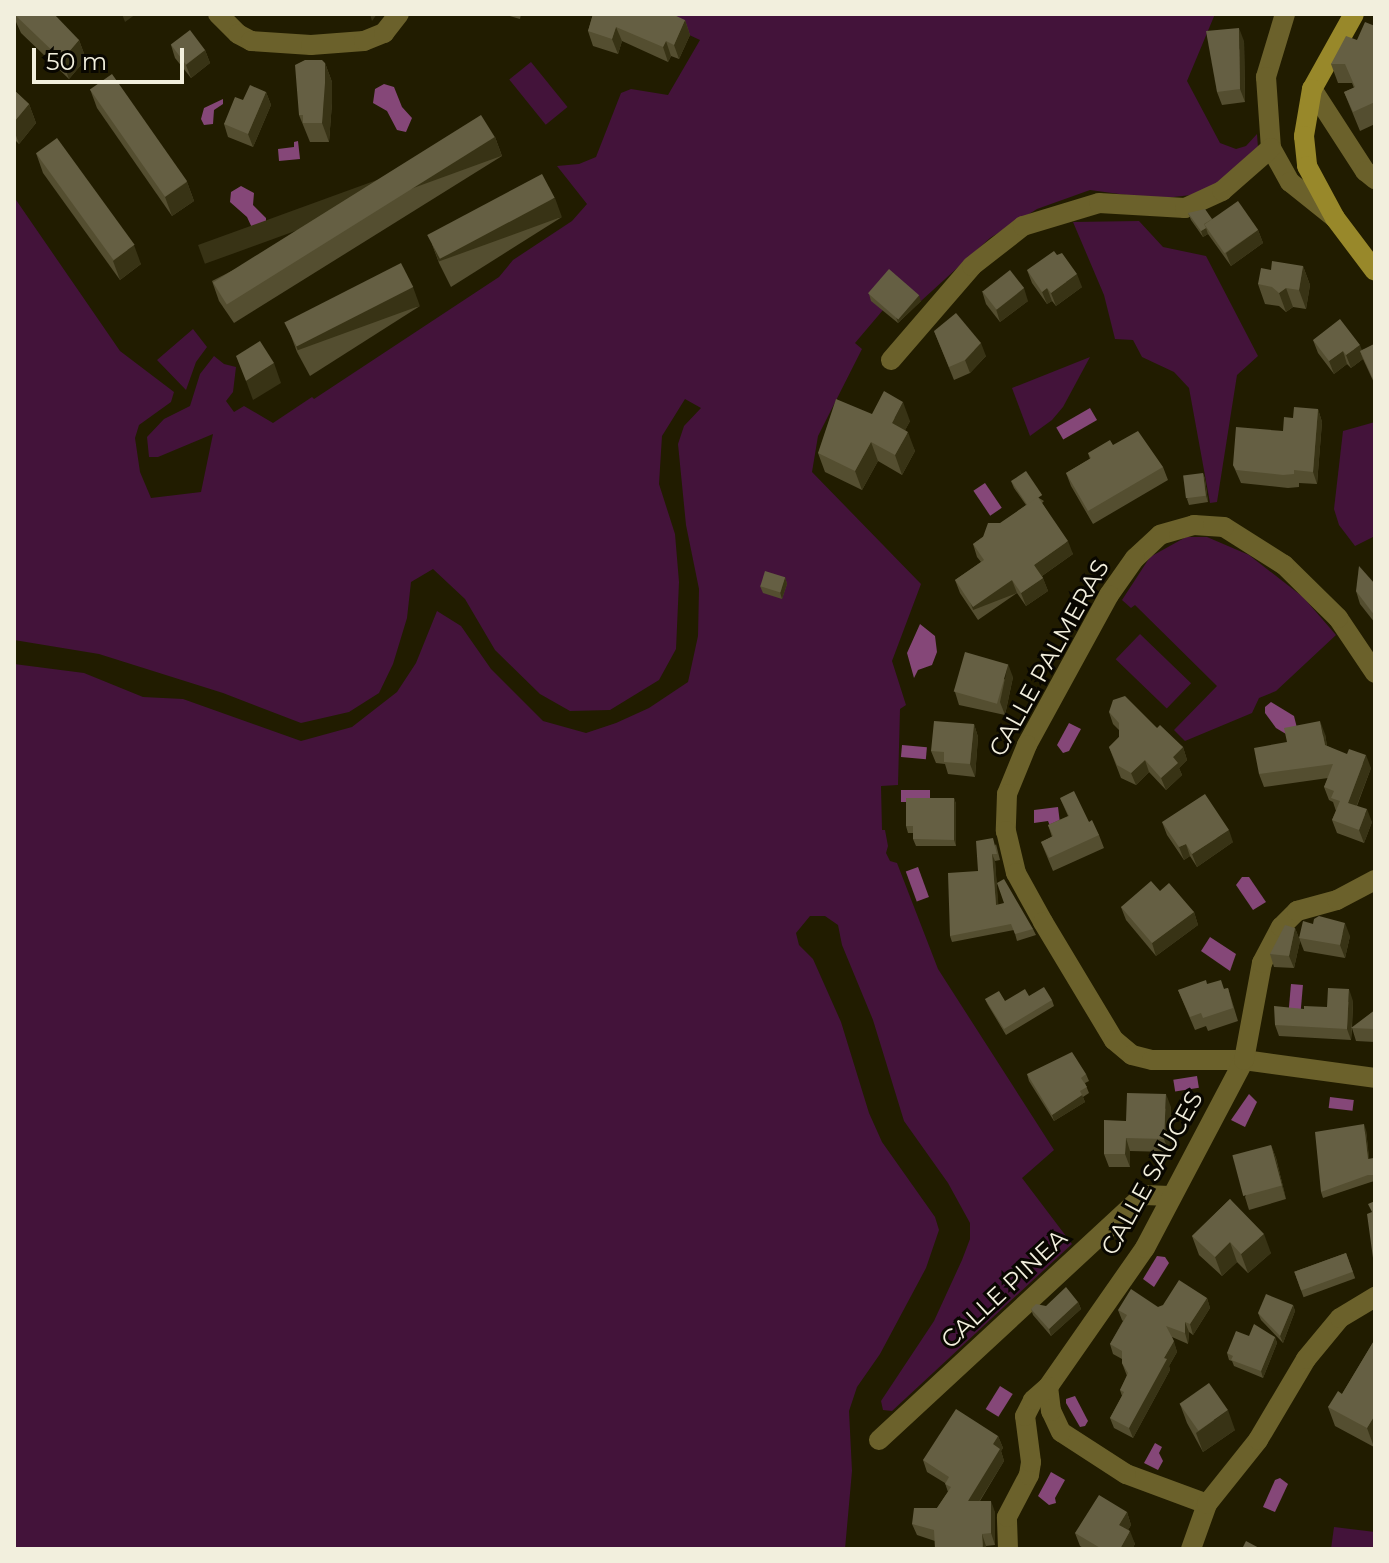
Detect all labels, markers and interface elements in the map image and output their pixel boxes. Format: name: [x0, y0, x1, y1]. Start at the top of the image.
scale bar: [36, 32, 188, 82]
text: 50 m: [46, 47, 107, 76]
street label: CALLE PALMERAS: [983, 555, 1115, 761]
street label: CALLE SAUCES: [1095, 1086, 1209, 1260]
street label: CALLE PINEA: [935, 1223, 1073, 1355]

